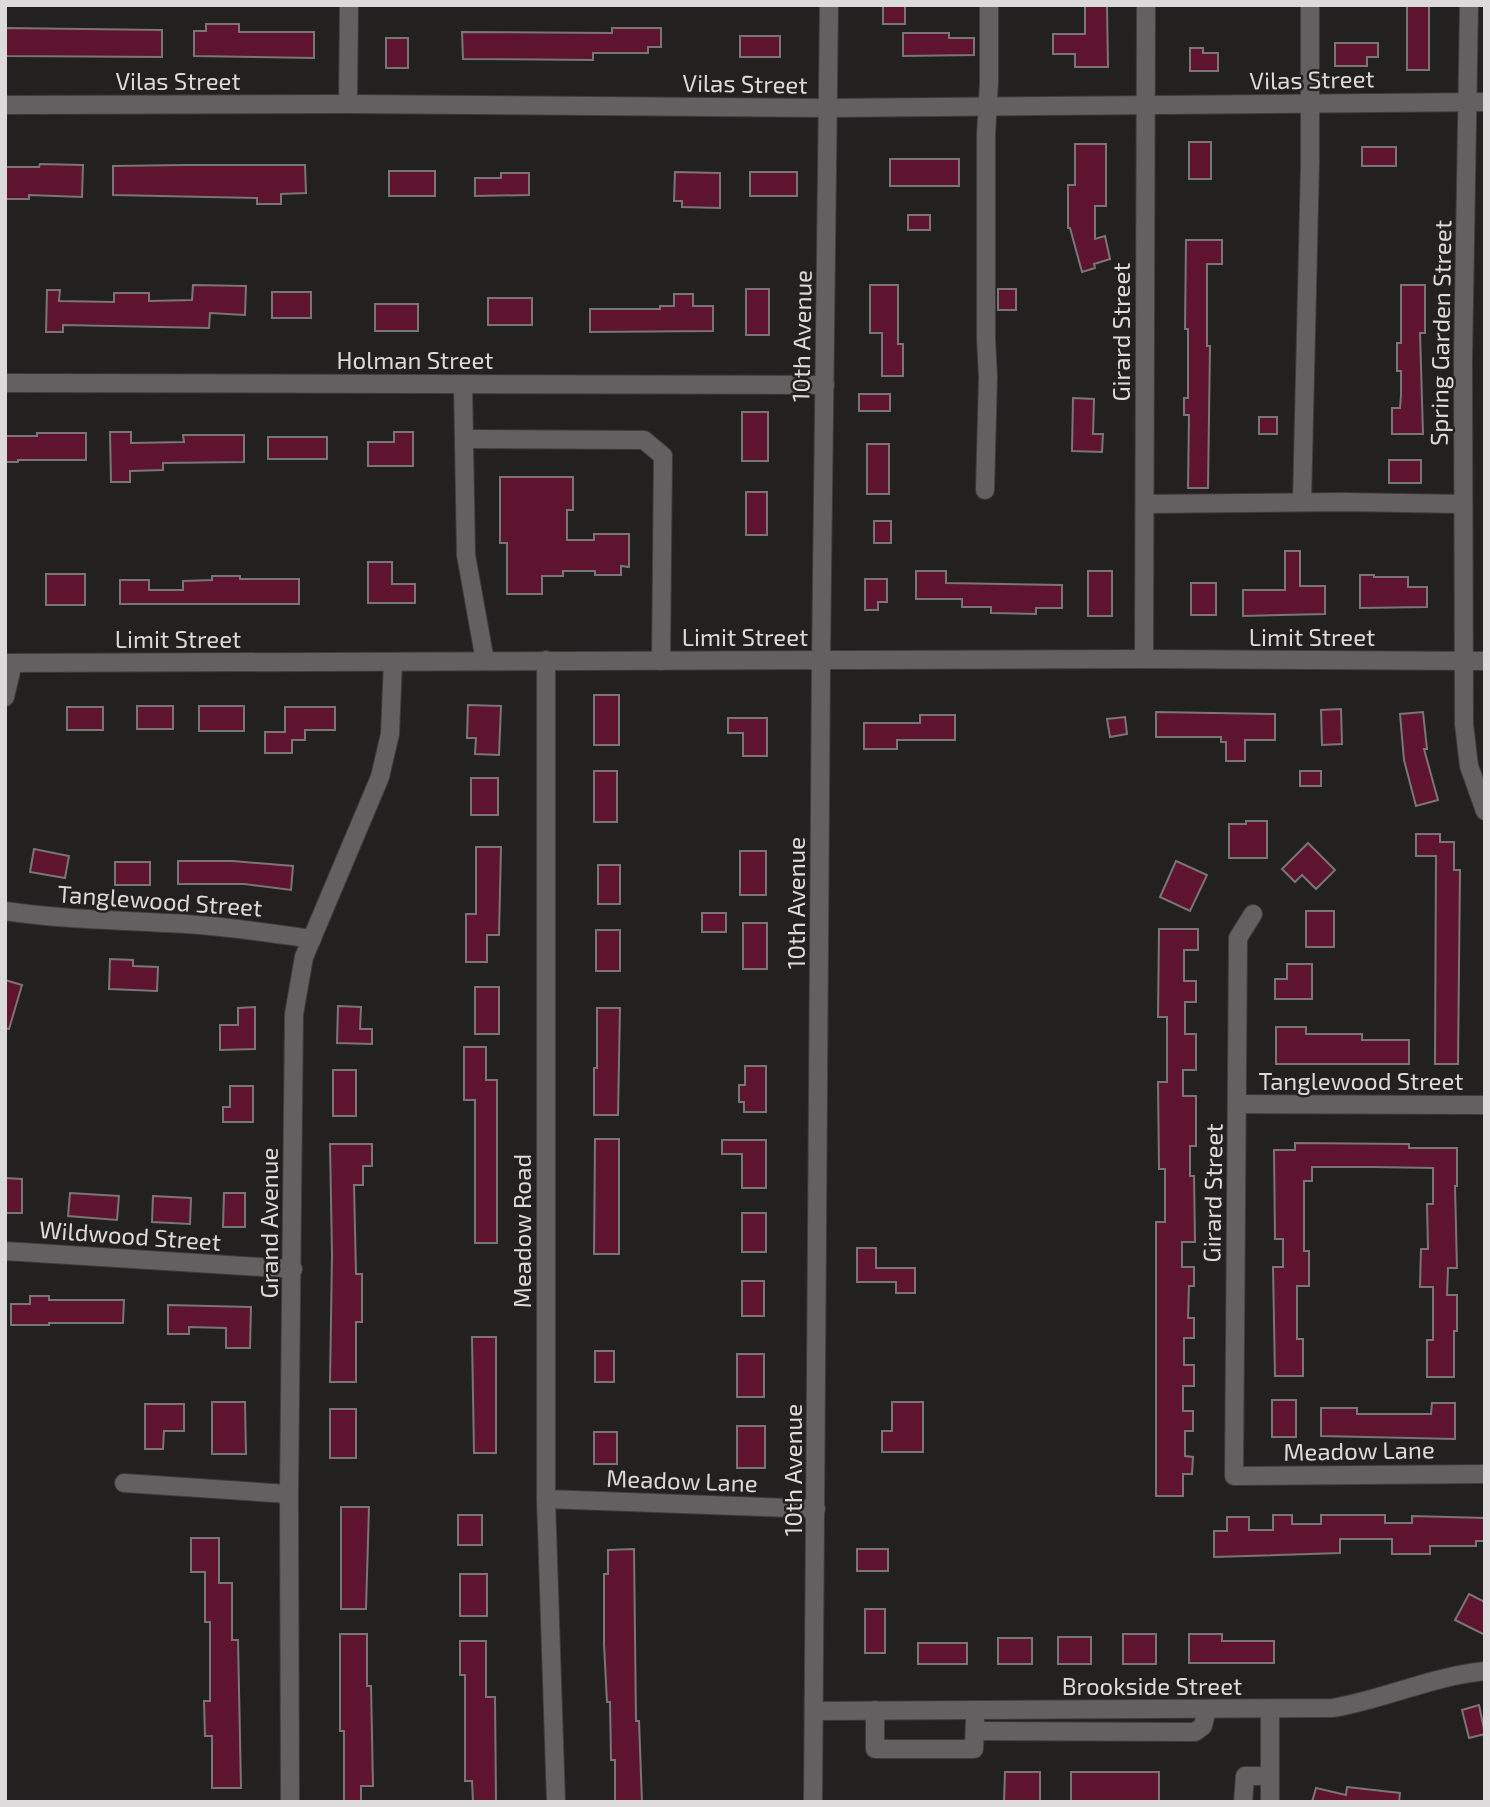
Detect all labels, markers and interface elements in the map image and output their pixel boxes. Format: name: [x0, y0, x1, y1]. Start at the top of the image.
street label: Vilas Street: [1249, 63, 1375, 95]
street label: Vilas Street: [115, 66, 241, 95]
street label: Vilas Street: [682, 67, 808, 99]
street label: Spring Garden Street: [1424, 220, 1456, 446]
street label: Girard Street: [1106, 262, 1135, 402]
street label: 10th Avenue: [785, 270, 817, 402]
street label: Holman Street: [337, 345, 493, 374]
street label: Limit Street: [682, 622, 808, 651]
street label: Limit Street: [1249, 622, 1375, 651]
street label: Limit Street: [115, 624, 241, 653]
street label: 10th Avenue: [781, 837, 810, 969]
street label: Tanglewood Street: [57, 878, 263, 922]
street label: Tanglewood Street: [1259, 1066, 1463, 1095]
street label: Girard Street: [1196, 1123, 1228, 1263]
street label: Grand Avenue: [254, 1148, 283, 1298]
street label: Meadow Road: [507, 1154, 536, 1308]
street label: Wildwood Street: [38, 1214, 222, 1256]
street label: 10th Avenue: [778, 1404, 807, 1536]
street label: Meadow Lane: [1283, 1434, 1435, 1466]
street label: Meadow Lane: [606, 1463, 758, 1497]
street label: Brookside Street: [1062, 1671, 1242, 1700]

